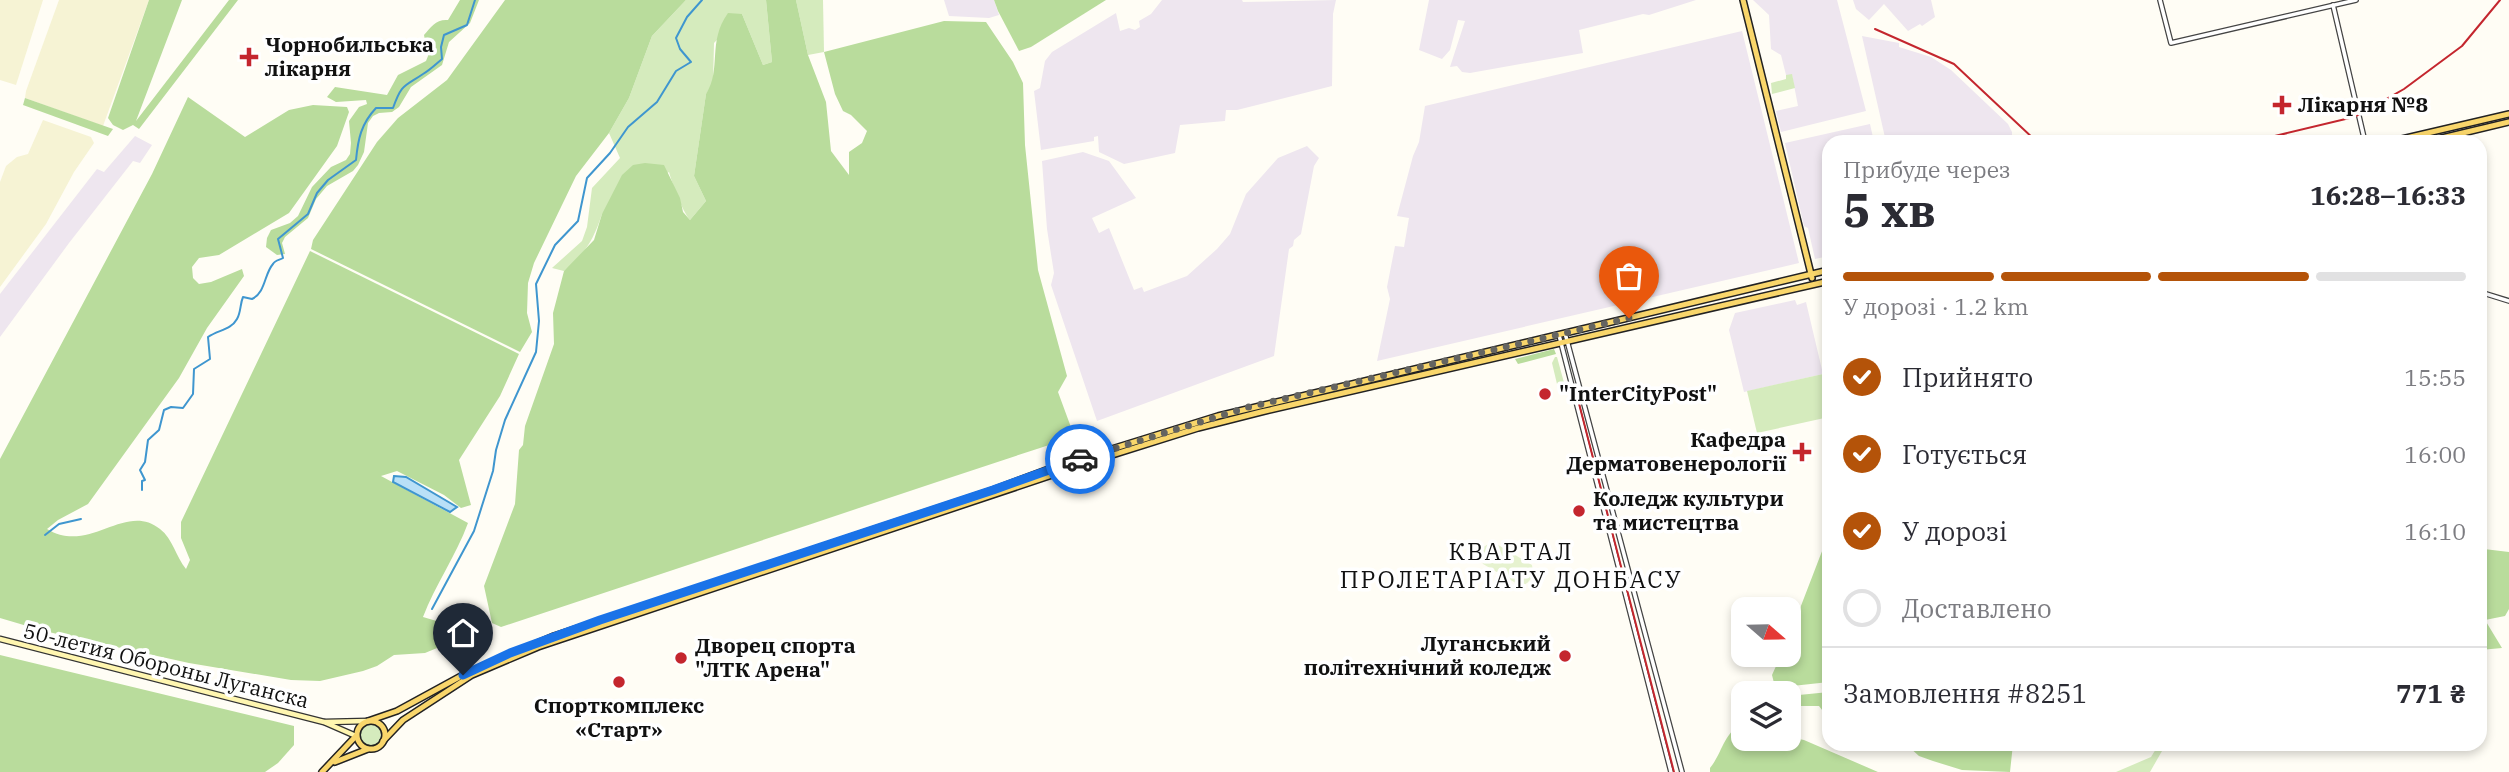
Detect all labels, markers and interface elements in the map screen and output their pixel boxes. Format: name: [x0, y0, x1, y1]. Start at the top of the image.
place label: Чорнобильська лікарня: [264, 30, 434, 82]
marker: Чорнобильська лікарня: [239, 47, 259, 67]
place label: Лікарня №8: [2298, 90, 2428, 118]
marker: Лікарня №8: [2272, 95, 2292, 115]
text: Прибуде через: [1843, 154, 2011, 184]
text: 16:28–16:33: [2310, 178, 2466, 212]
text: 5 хв: [1843, 180, 1936, 240]
pin: [1599, 246, 1659, 318]
icon: bag: [1610, 257, 1648, 295]
text: У дорозі · 1.2 km: [1843, 291, 2029, 321]
icon: check: [1843, 358, 1881, 396]
text: Прийнято: [1902, 360, 2033, 394]
text: 15:55: [2404, 362, 2466, 392]
place label: "InterCityPost": [1559, 379, 1717, 407]
marker: "InterCityPost": [1537, 386, 1553, 402]
courier: [1045, 424, 1115, 494]
place label: Кафедра Дерматовенерології: [1567, 425, 1787, 477]
icon: check: [1843, 435, 1881, 473]
text: Готується: [1902, 437, 2027, 471]
text: 16:00: [2404, 439, 2466, 469]
icon: car: [1061, 440, 1099, 478]
marker: Кафедра Дерматовенерології: [1792, 442, 1812, 462]
place label: Коледж культури та мистецтва: [1593, 484, 1784, 536]
marker: Коледж культури та мистецтва: [1571, 503, 1587, 519]
icon: check: [1843, 512, 1881, 550]
text: У дорозі: [1902, 514, 2007, 548]
text: 16:10: [2404, 516, 2466, 546]
district label: КВАРТАЛ ПРОЛЕТАРІАТУ ДОНБАСУ: [1340, 535, 1682, 595]
text: Доставлено: [1902, 591, 2052, 625]
north arrow: [1731, 597, 1801, 667]
map controls: [1731, 597, 1801, 751]
pin: [433, 603, 493, 675]
icon: home: [444, 614, 482, 652]
street label: 50-летия Обороны Луганска: [20, 616, 312, 714]
place label: Луганський політехнічний коледж: [1304, 629, 1551, 681]
place label: Дворец спорта "ЛТК Арена": [695, 631, 856, 683]
marker: Луганський політехнічний коледж: [1557, 648, 1573, 664]
marker: Дворец спорта "ЛТК Арена": [673, 650, 689, 666]
marker: Спорткомплекс «Старт»: [611, 674, 627, 690]
text: Замовлення #8251: [1843, 676, 2087, 710]
text: 771 ₴: [2396, 676, 2466, 710]
button: layers: [1731, 681, 1801, 751]
place label: Спорткомплекс «Старт»: [534, 691, 704, 743]

